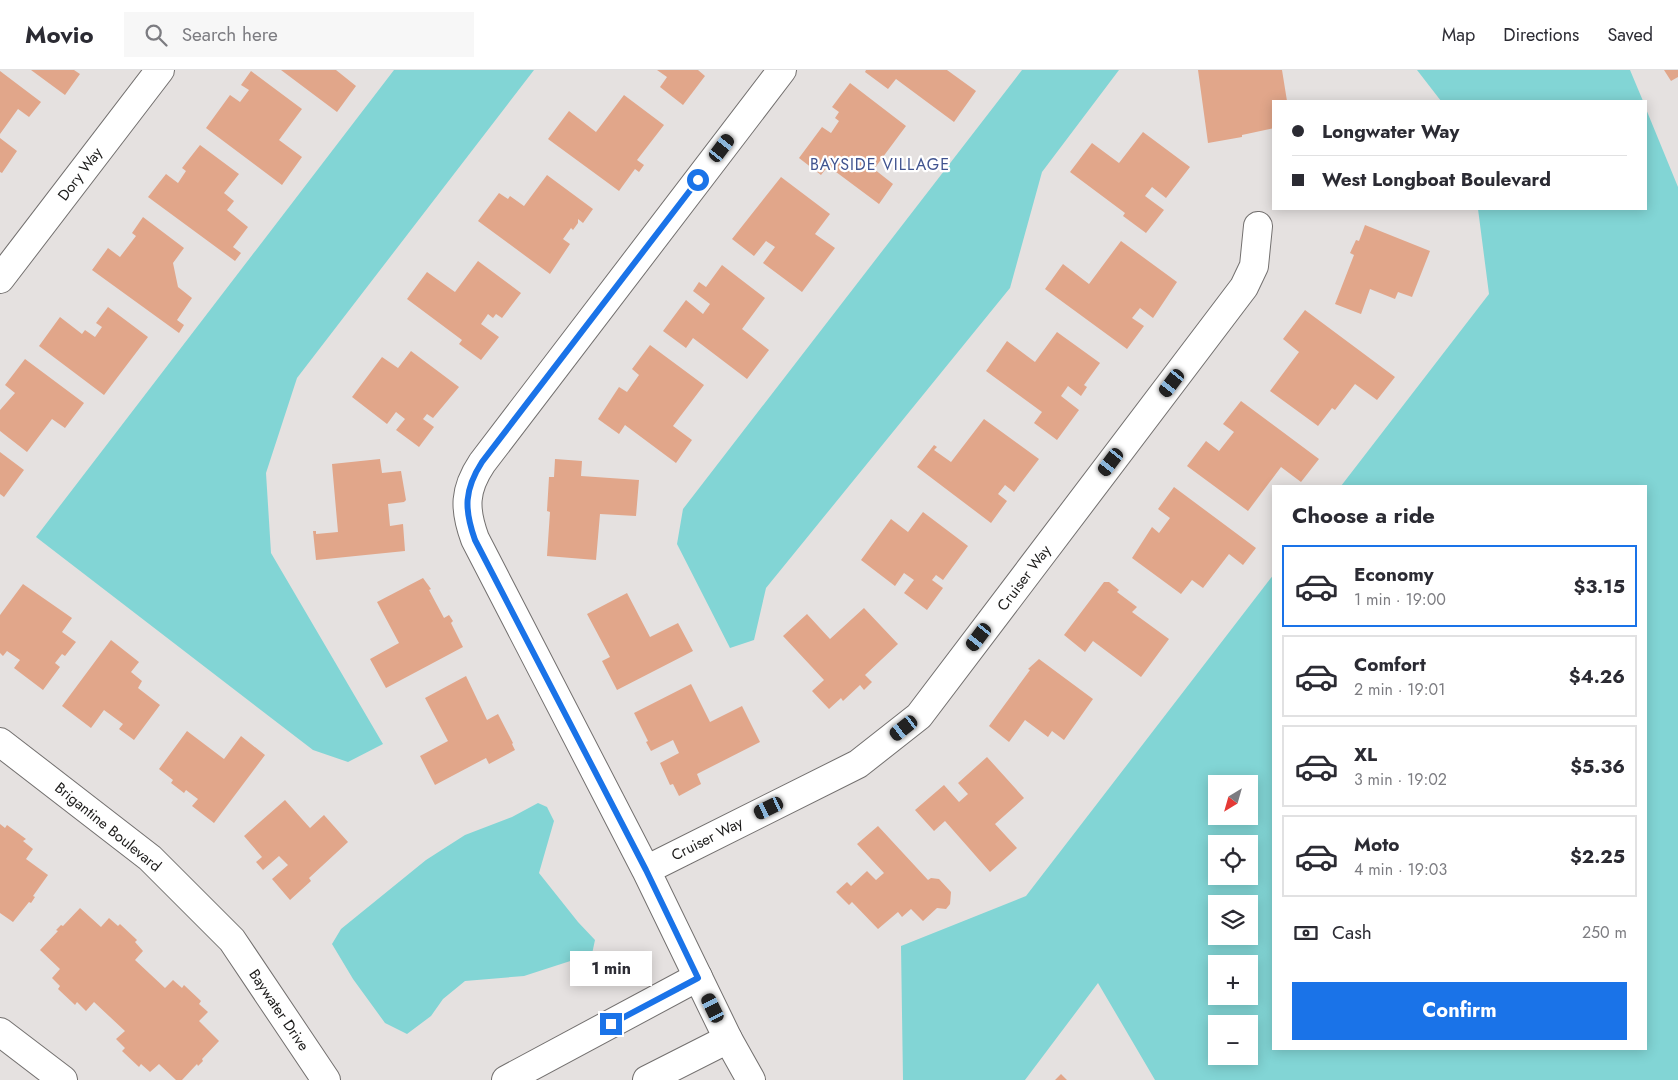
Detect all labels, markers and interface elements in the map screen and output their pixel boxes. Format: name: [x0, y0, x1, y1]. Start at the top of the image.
search box: [124, 12, 474, 57]
text: Movio: [25, 17, 94, 52]
icon: search: [142, 21, 170, 49]
text: Search here: [182, 21, 278, 48]
text: Map: [1442, 22, 1475, 48]
text: Directions: [1503, 22, 1579, 48]
text: Saved: [1607, 22, 1653, 48]
text: Longwater Way: [1322, 118, 1459, 145]
car: [706, 132, 737, 164]
street label: Dory Way: [53, 142, 108, 205]
district label: BAYSIDE VILLAGE: [810, 153, 950, 176]
text: West Longboat Boulevard: [1322, 166, 1551, 193]
route start: [687, 169, 709, 191]
car: [1156, 367, 1187, 399]
car: [1095, 446, 1126, 478]
text: Choose a ride: [1292, 499, 1435, 531]
street label: Cruiser Way: [992, 540, 1056, 616]
text: Economy: [1354, 561, 1434, 588]
icon: car: [1294, 564, 1339, 609]
text: $3.15: [1574, 573, 1625, 600]
text: 1 min · 19:00: [1354, 588, 1446, 611]
car: [963, 621, 994, 653]
text: Comfort: [1354, 651, 1426, 678]
icon: car: [1294, 654, 1339, 699]
text: $4.26: [1569, 663, 1625, 690]
text: 2 min · 19:01: [1354, 678, 1445, 701]
car: [887, 713, 920, 743]
text: XL: [1354, 741, 1377, 768]
icon: car: [1294, 744, 1339, 789]
text: $5.36: [1570, 753, 1625, 780]
text: 3 min · 19:02: [1354, 768, 1447, 791]
north arrow: [1208, 775, 1258, 825]
map controls: [1208, 775, 1258, 1065]
street label: Brigantine Boulevard: [50, 777, 166, 877]
car: [752, 795, 785, 821]
street label: Cruiser Way: [667, 811, 747, 866]
text: Moto: [1354, 831, 1399, 858]
icon: car: [1294, 834, 1339, 879]
button: locate: [1208, 835, 1258, 885]
text: $2.25: [1570, 843, 1625, 870]
text: 4 min · 19:03: [1354, 858, 1447, 881]
button: layers: [1208, 895, 1258, 945]
icon: cash: [1292, 919, 1320, 947]
text: Cash: [1332, 919, 1372, 946]
text: 250 m: [1582, 921, 1627, 944]
callout: 1 min: [570, 952, 652, 986]
button: +: [1208, 955, 1258, 1005]
text: 1 min: [591, 957, 631, 980]
street label: Baywater Drive: [244, 965, 315, 1055]
button: Confirm: [1292, 982, 1627, 1040]
car: [699, 991, 726, 1025]
route end: [600, 1013, 622, 1035]
button: −: [1208, 1015, 1258, 1065]

